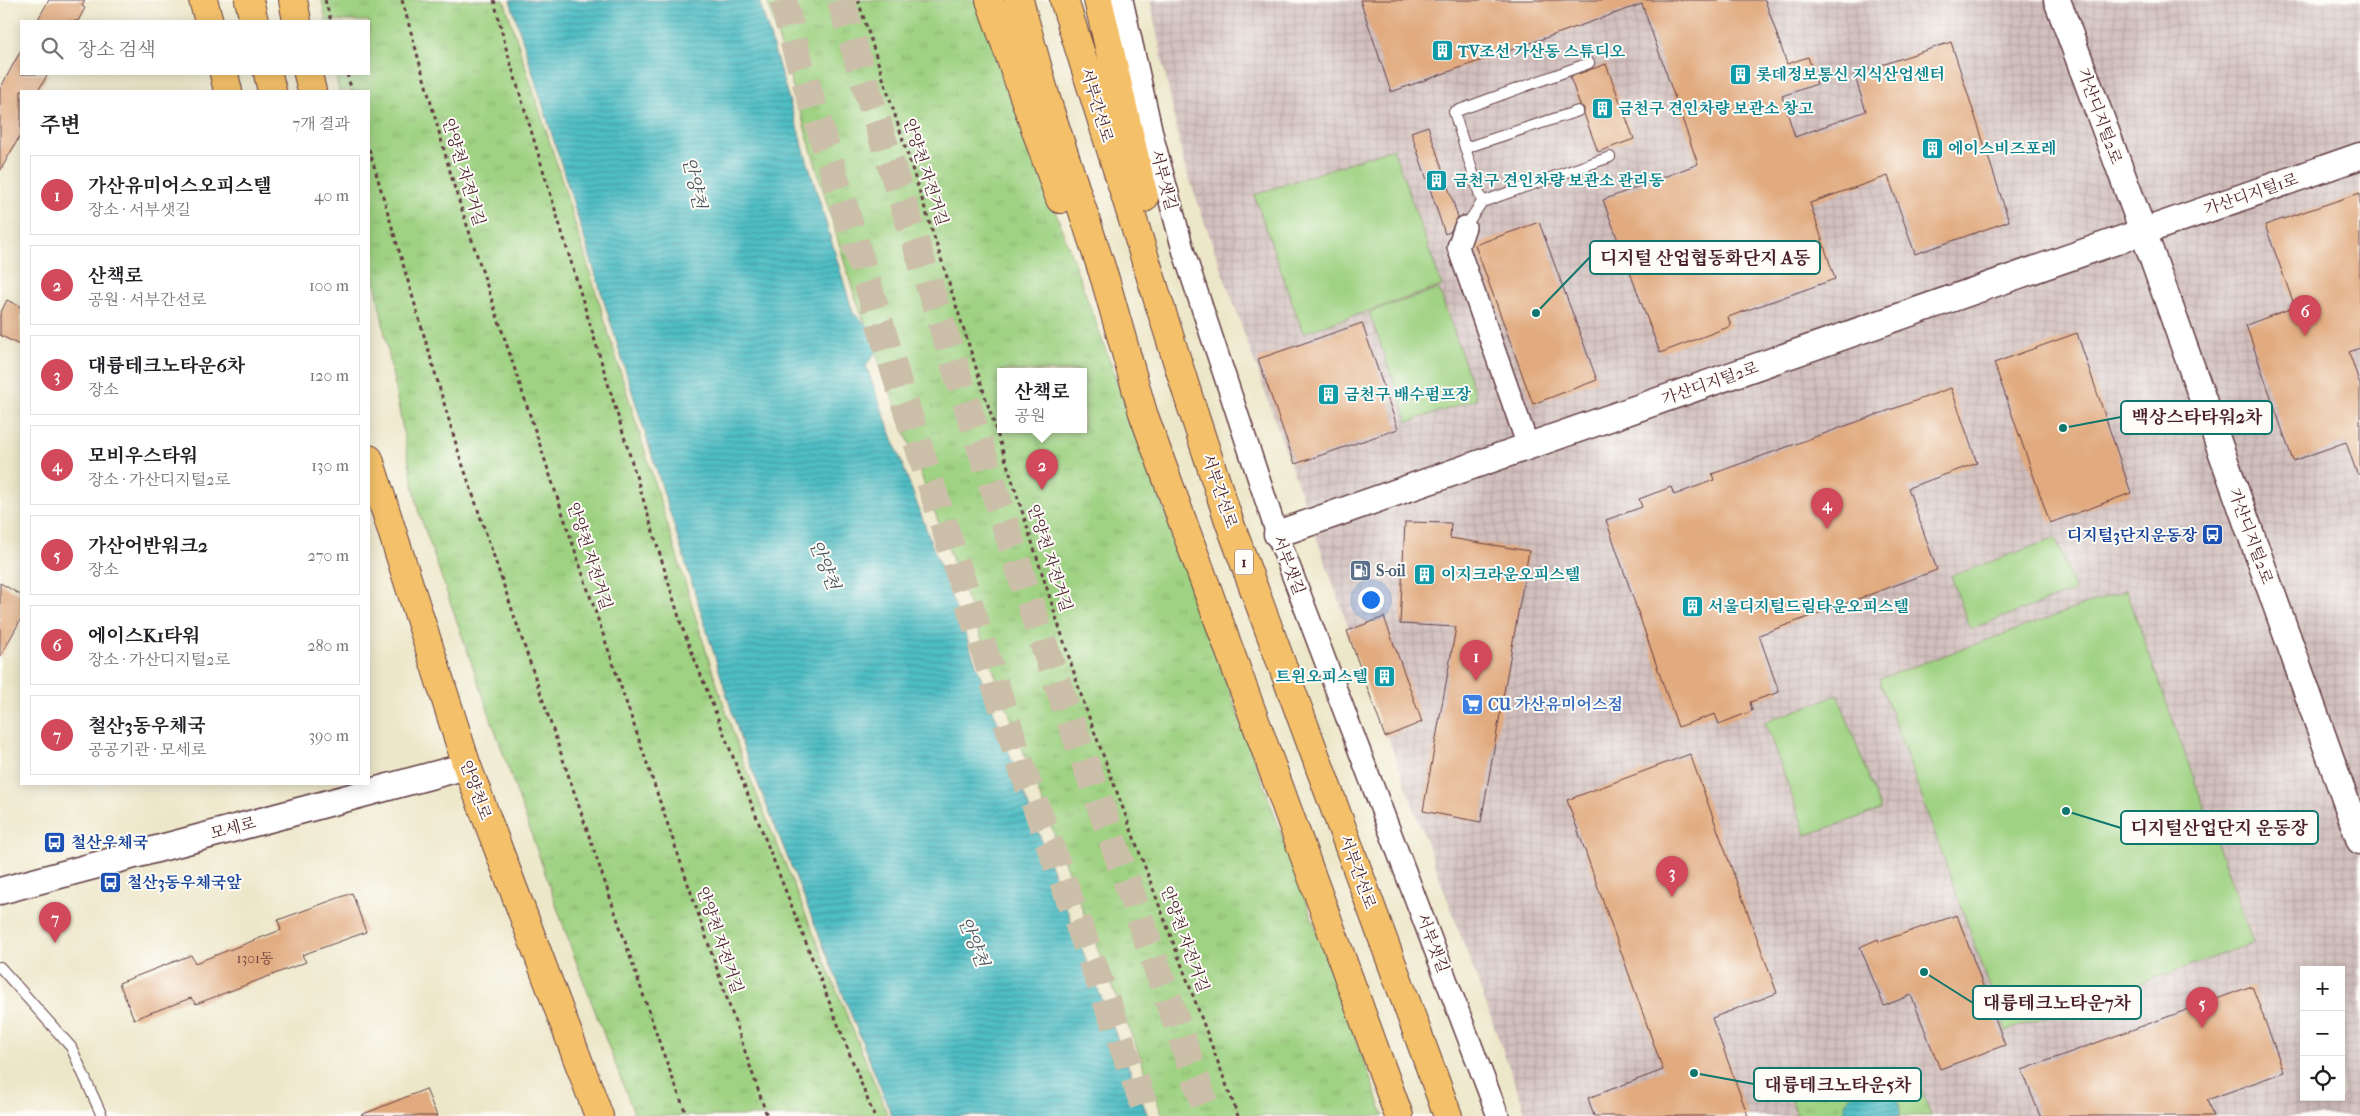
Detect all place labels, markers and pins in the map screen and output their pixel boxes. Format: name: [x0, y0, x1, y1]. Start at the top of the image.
building icon: TV조선 가산동 스튜디오: [1430, 39, 1454, 63]
place label: TV조선 가산동 스튜디오: [1457, 42, 1626, 61]
building icon: 롯데정보통신 지식산업센터: [1728, 62, 1752, 86]
place label: 롯데정보통신 지식산업센터: [1756, 65, 1945, 84]
building icon: 금천구 견인차량 보관소 창고: [1590, 96, 1614, 120]
place label: 금천구 견인차량 보관소 창고: [1618, 99, 1814, 118]
building icon: 에이스비즈포레: [1920, 136, 1944, 160]
place label: 에이스비즈포레: [1948, 139, 2056, 158]
building icon: 금천구 견인차량 보관소 관리동: [1425, 168, 1449, 192]
place label: 금천구 견인차량 보관소 관리동: [1453, 171, 1665, 190]
callout: 디지털 산업협동화단지 A동: [1590, 241, 1820, 274]
pin: 6: [2289, 295, 2321, 336]
building icon: 금천구 배수펌프장: [1316, 382, 1340, 406]
place label: 금천구 배수펌프장: [1344, 385, 1472, 404]
callout: 백상스타타워2차: [2121, 401, 2272, 434]
pin: 2: [1026, 449, 1058, 490]
pin: 4: [1811, 488, 1843, 529]
bus stop icon: 디지털3단지운동장: [2201, 523, 2225, 547]
place label: 디지털3단지운동장: [2067, 526, 2198, 546]
fuel station icon: S-oil: [1348, 558, 1372, 582]
place label: S-oil: [1376, 561, 1406, 580]
building icon: 이지크라운오피스텔: [1413, 562, 1437, 586]
place label: 이지크라운오피스텔: [1441, 565, 1580, 584]
building icon: 서울디지털드림타운오피스텔: [1680, 594, 1704, 618]
place label: 서울디지털드림타운오피스텔: [1708, 597, 1909, 616]
pin: 1: [1460, 640, 1492, 681]
building icon: 트윈오피스텔: [1372, 664, 1396, 688]
place label: 트윈오피스텔: [1275, 667, 1368, 686]
supermarket icon: CU 가산유미어스점: [1460, 692, 1484, 716]
place label: CU 가산유미어스점: [1488, 695, 1623, 714]
callout: 디지털산업단지 운동장: [2121, 811, 2318, 844]
bus stop icon: 철산우체국: [43, 830, 67, 854]
place label: 철산우체국: [71, 833, 149, 852]
pin: 3: [1656, 856, 1688, 897]
bus stop icon: 철산3동우체국앞: [99, 870, 123, 894]
place label: 철산3동우체국앞: [127, 873, 242, 893]
pin: 7: [39, 902, 71, 943]
callout: 대륭테크노타운7차: [1973, 986, 2141, 1019]
pin: 5: [2186, 987, 2218, 1028]
callout: 대륭테크노타운5차: [1754, 1068, 1921, 1101]

